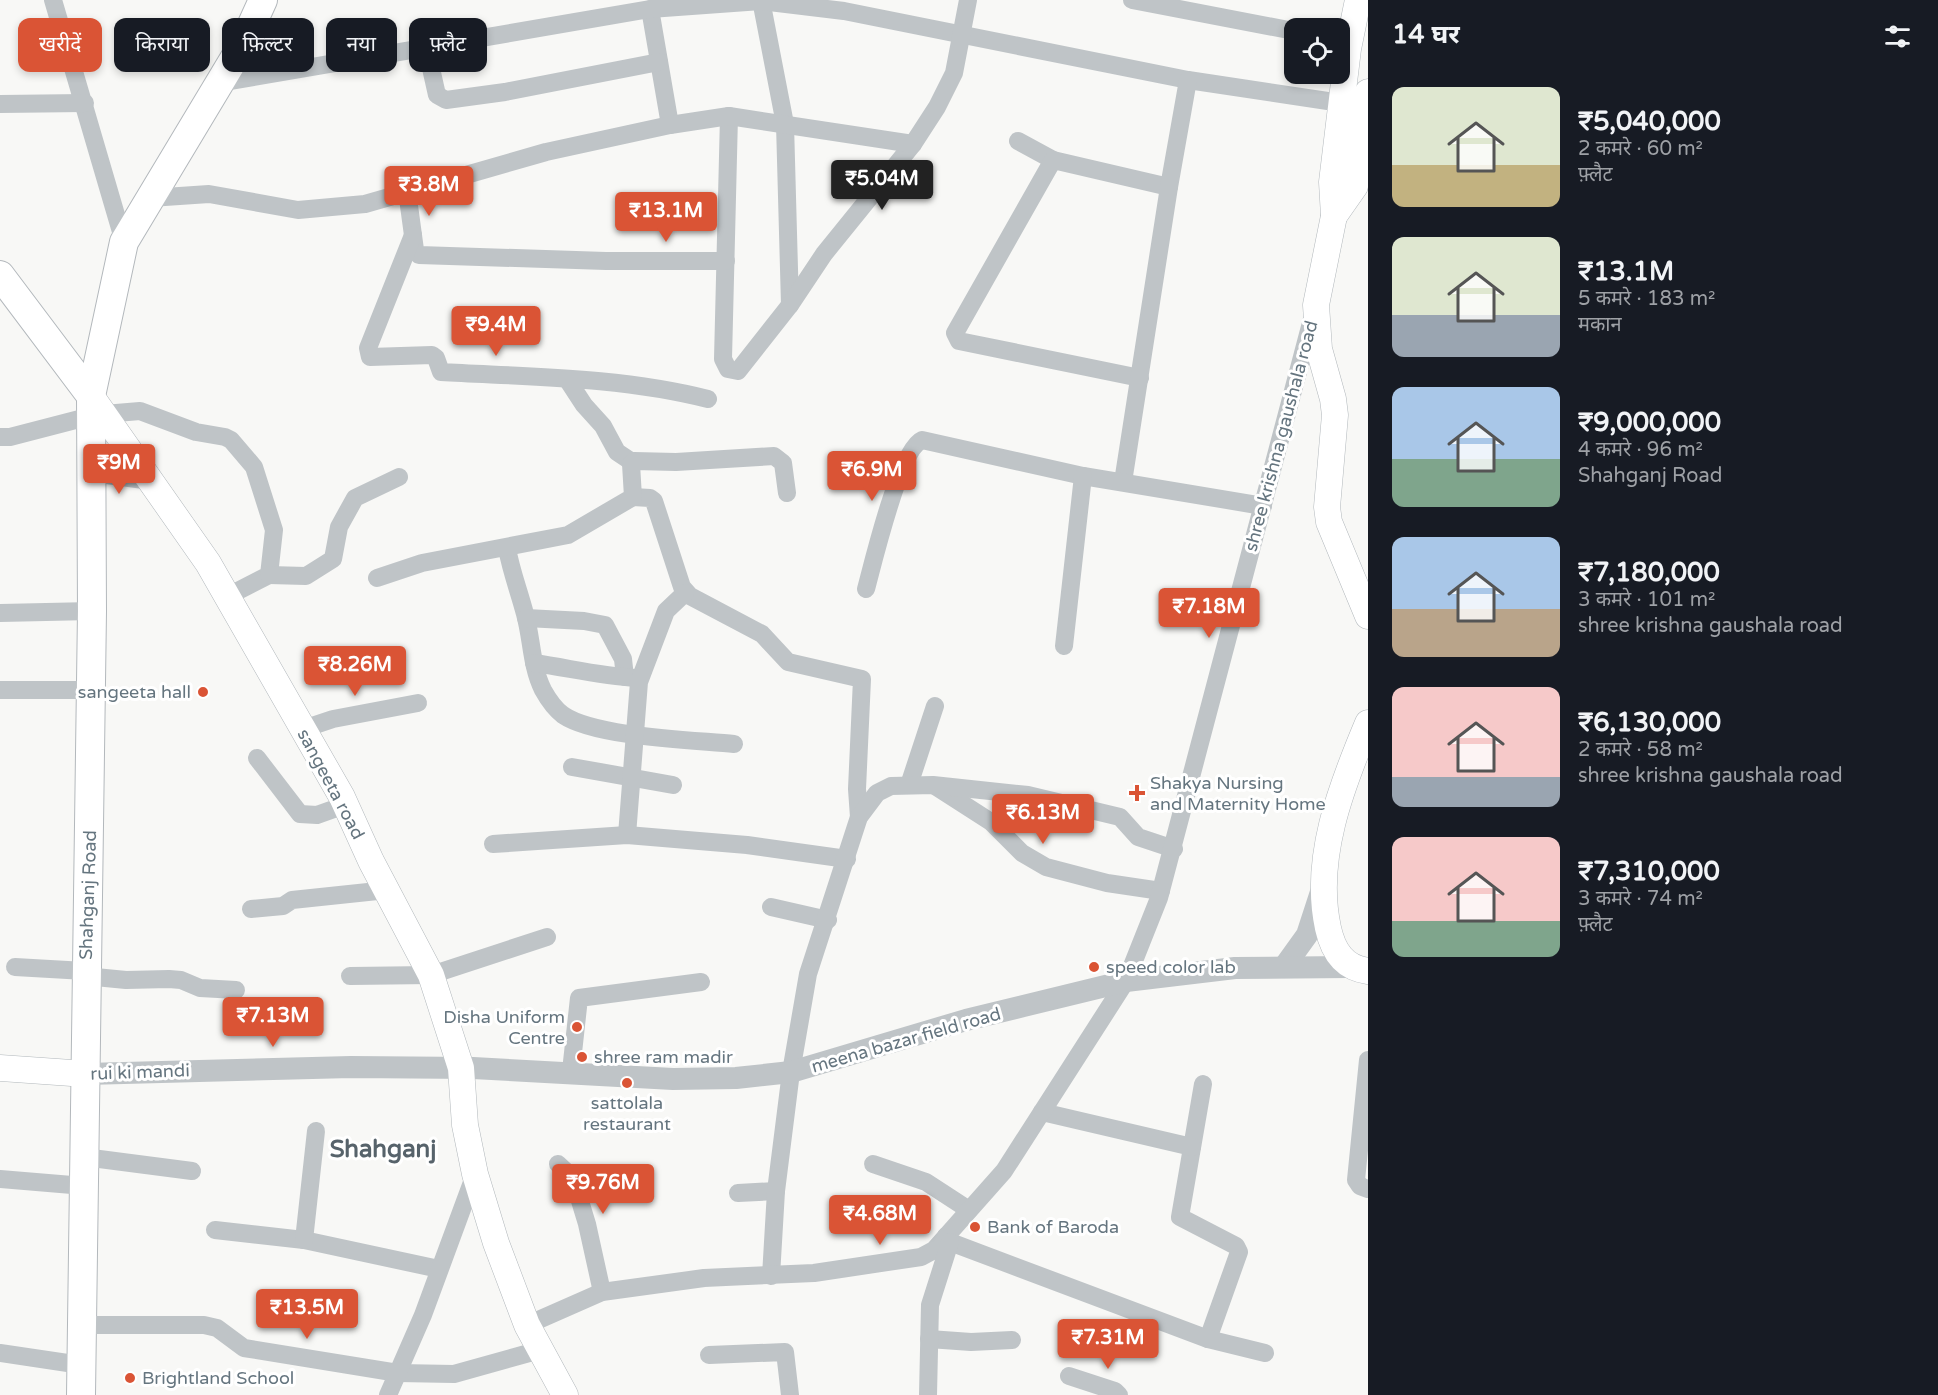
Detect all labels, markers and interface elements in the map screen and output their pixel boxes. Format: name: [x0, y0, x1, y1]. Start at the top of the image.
chip: खरीदें: [18, 18, 102, 72]
chip: किराया: [114, 18, 210, 72]
chip: फ़िल्टर: [222, 18, 314, 72]
chip: नया: [326, 18, 397, 72]
chip: फ़्लैट: [409, 18, 487, 72]
map controls: [1284, 18, 1350, 84]
button: locate: [1284, 18, 1350, 84]
text: 14 घर: [1392, 19, 1460, 50]
icon: filters: [1881, 20, 1914, 53]
text: ₹5,040,000: [1578, 106, 1721, 137]
icon: home: [1440, 111, 1512, 183]
text: 2 कमरे · 60 m²: [1578, 137, 1703, 161]
pin: ₹5.04M: [833, 160, 931, 211]
text: फ़्लैट: [1578, 163, 1613, 187]
pin: ₹3.8M: [387, 166, 471, 217]
text: ₹5.04M: [845, 167, 919, 191]
text: ₹3.8M: [398, 173, 460, 197]
pin: ₹13.1M: [617, 192, 715, 243]
text: ₹13.1M: [629, 199, 703, 223]
text: ₹13.1M: [1578, 256, 1674, 287]
icon: home: [1440, 261, 1512, 333]
text: 5 कमरे · 183 m²: [1578, 287, 1716, 311]
pin: ₹9.4M: [454, 306, 538, 357]
text: ₹9.4M: [466, 313, 526, 337]
text: मकान: [1578, 313, 1622, 337]
street label: shree krishna gaushala road: [1240, 318, 1322, 554]
text: ₹9,000,000: [1578, 407, 1721, 438]
icon: home: [1440, 411, 1512, 483]
text: 4 कमरे · 96 m²: [1578, 438, 1703, 462]
pin: ₹9M: [90, 444, 148, 495]
text: ₹9M: [97, 451, 141, 475]
pin: ₹6.9M: [830, 451, 914, 502]
text: ₹6.9M: [841, 458, 903, 482]
text: Shahganj Road: [1578, 464, 1722, 488]
text: ₹7,180,000: [1578, 557, 1720, 588]
icon: home: [1440, 561, 1512, 633]
pin: ₹7.18M: [1160, 588, 1258, 639]
text: 3 कमरे · 101 m²: [1578, 588, 1716, 612]
text: ₹7.18M: [1173, 595, 1245, 619]
text: shree krishna gaushala road: [1578, 614, 1843, 638]
pin: ₹8.26M: [306, 646, 404, 697]
text: ₹8.26M: [318, 653, 392, 677]
place label: sangeeta hall: [78, 681, 191, 703]
marker: sangeeta hall: [196, 685, 210, 699]
text: ₹6,130,000: [1578, 707, 1721, 738]
icon: home: [1440, 711, 1512, 783]
street label: sangeeta road: [293, 725, 369, 843]
text: 2 कमरे · 58 m²: [1578, 738, 1703, 762]
text: shree krishna gaushala road: [1578, 764, 1843, 788]
place label: Shakya Nursing and Maternity Home: [1150, 772, 1326, 815]
marker: Shakya Nursing and Maternity Home: [1128, 784, 1146, 802]
pin: ₹6.13M: [994, 794, 1092, 845]
text: ₹6.13M: [1006, 801, 1080, 825]
street label: Shahganj Road: [75, 830, 101, 960]
text: ₹7,310,000: [1578, 856, 1720, 887]
icon: home: [1440, 861, 1512, 933]
text: 3 कमरे · 74 m²: [1578, 887, 1703, 911]
text: फ़्लैट: [1578, 913, 1613, 937]
place label: speed color lab: [1106, 956, 1236, 978]
marker: speed color lab: [1087, 960, 1101, 974]
pin: ₹7.13M: [224, 997, 322, 1048]
street label: meena bazar field road: [809, 1002, 1003, 1078]
text: ₹7.13M: [237, 1004, 309, 1028]
place label: Disha Uniform Centre: [443, 1006, 565, 1049]
marker: Disha Uniform Centre: [570, 1020, 584, 1034]
place label: shree ram madir: [594, 1046, 733, 1068]
marker: shree ram madir: [575, 1050, 589, 1064]
street label: rui ki mandi: [90, 1059, 190, 1085]
marker: sattolala restaurant: [620, 1076, 634, 1090]
place label: sattolala restaurant: [583, 1092, 671, 1135]
district label: Shahganj: [330, 1135, 436, 1164]
pin: ₹9.76M: [554, 1164, 652, 1215]
text: ₹9.76M: [566, 1171, 640, 1195]
pin: ₹4.68M: [831, 1195, 929, 1246]
text: ₹4.68M: [843, 1202, 917, 1226]
place label: Bank of Baroda: [987, 1216, 1119, 1238]
marker: Bank of Baroda: [968, 1220, 982, 1234]
pin: ₹13.5M: [258, 1289, 356, 1340]
text: ₹13.5M: [270, 1296, 344, 1320]
pin: ₹7.31M: [1059, 1319, 1157, 1370]
text: ₹7.31M: [1072, 1326, 1144, 1350]
place label: Brightland School: [142, 1367, 294, 1389]
marker: Brightland School: [123, 1371, 137, 1385]

